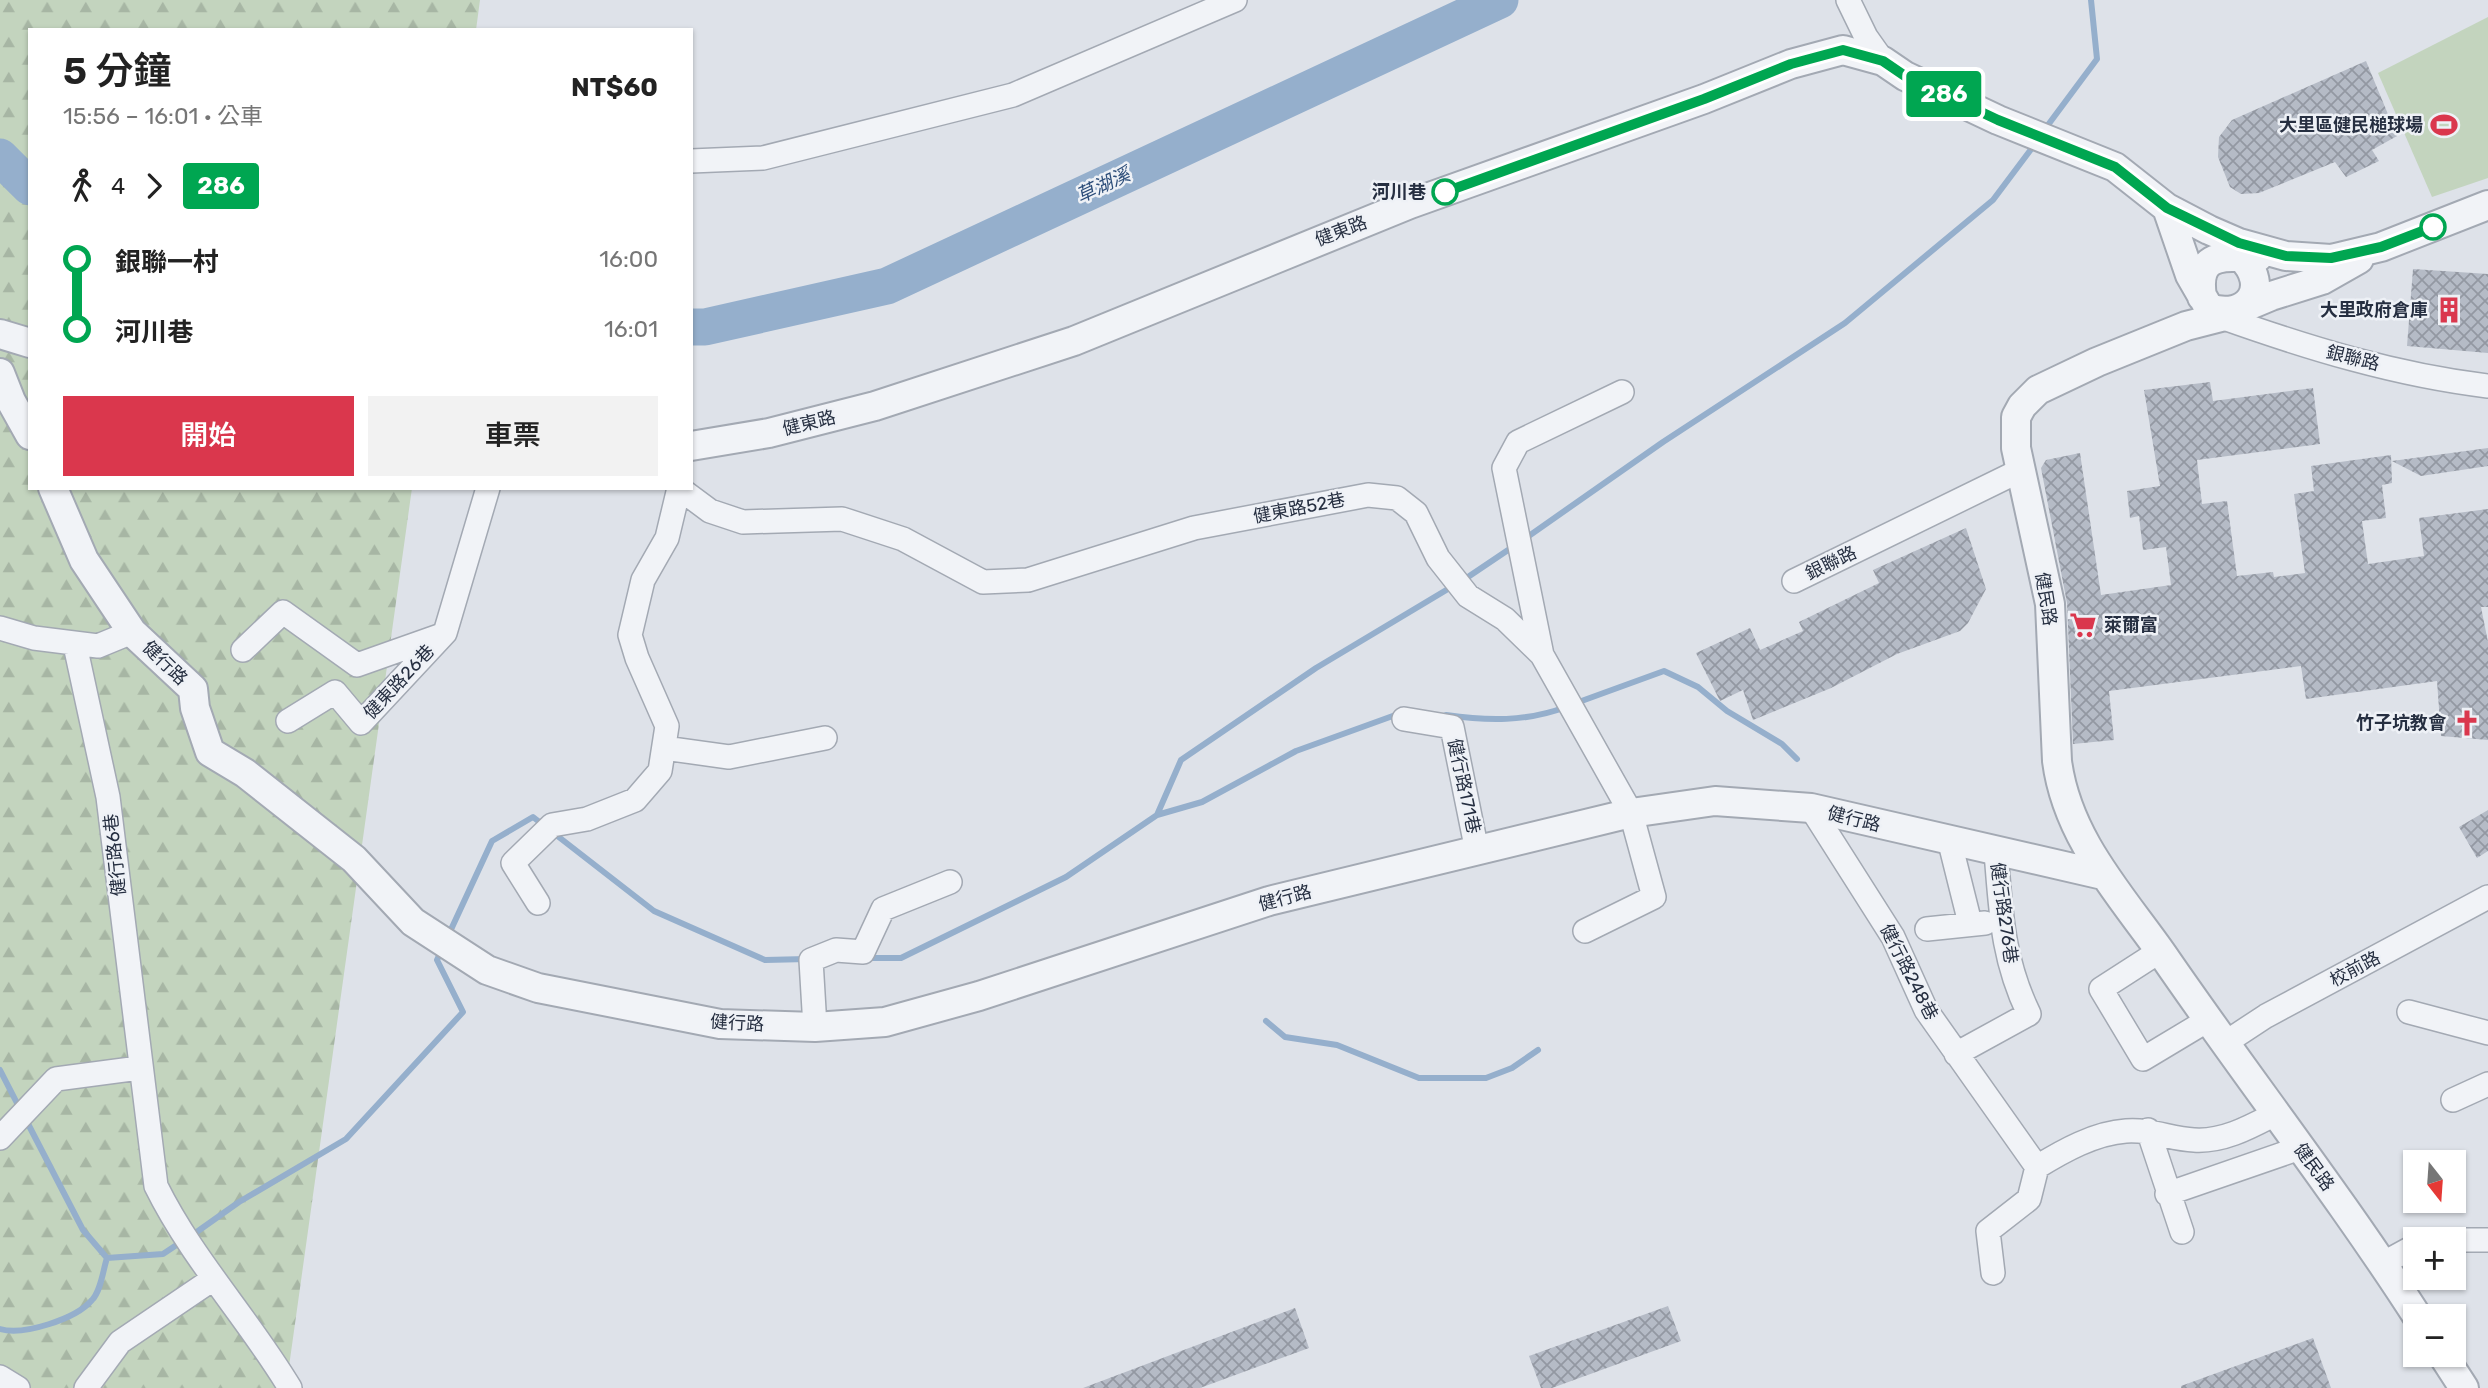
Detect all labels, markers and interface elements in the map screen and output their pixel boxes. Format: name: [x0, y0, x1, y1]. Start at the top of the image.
text: 5 分鐘: [63, 48, 171, 94]
line badge: 286: [1904, 71, 1984, 117]
text: NT$60: [571, 72, 658, 103]
text: 286: [1920, 80, 1968, 108]
text: 15:56 – 16:01 · 公車: [63, 102, 263, 130]
sports icon: 大里區健民槌球場: [2429, 110, 2459, 140]
place label: 大里區健民槌球場: [2279, 114, 2423, 136]
water label: 草湖溪: [1072, 161, 1136, 207]
icon: walk: [63, 167, 101, 205]
icon: forward: [135, 167, 173, 205]
text: 4: [111, 172, 125, 200]
text: 286: [197, 172, 245, 200]
marker: 河川巷: [1432, 179, 1458, 205]
place label: 河川巷: [1372, 181, 1426, 203]
street label: 健東路: [1312, 211, 1370, 251]
unlabelled marker: [2420, 214, 2446, 240]
text: 16:00: [599, 245, 658, 273]
text: 銀聯一村: [115, 247, 219, 278]
building icon: 大里政府倉庫: [2434, 295, 2464, 325]
place label: 大里政府倉庫: [2320, 299, 2428, 321]
text: 16:01: [604, 315, 658, 343]
text: 河川巷: [115, 317, 193, 348]
street label: 銀聯路: [2324, 341, 2382, 375]
button: 開始: [63, 396, 354, 476]
button: 車票: [368, 396, 658, 476]
street label: 健東路: [780, 406, 838, 440]
street label: 健東路52巷: [1251, 488, 1347, 528]
street label: 銀聯路: [1802, 541, 1860, 585]
street label: 健民路: [2031, 571, 2061, 627]
supermarket icon: 萊爾富: [2068, 610, 2098, 640]
place label: 萊爾富: [2104, 614, 2158, 636]
street label: 健行路: [138, 636, 192, 690]
street label: 健東路26巷: [359, 640, 439, 724]
church icon: 竹子坑教會: [2452, 708, 2482, 738]
place label: 竹子坑教會: [2356, 712, 2447, 734]
street label: 健行路171巷: [1443, 736, 1485, 836]
street label: 健行路: [1825, 802, 1883, 836]
street label: 健行路6巷: [100, 813, 130, 897]
street label: 健行路276巷: [1986, 861, 2022, 965]
street label: 健行路: [1256, 880, 1314, 916]
street label: 健行路248巷: [1875, 920, 1943, 1024]
street label: 校前路: [2326, 947, 2384, 991]
street label: 健行路: [709, 1011, 765, 1035]
street label: 健民路: [2289, 1139, 2339, 1195]
north arrow: [2403, 1150, 2466, 1213]
map controls: [2403, 1150, 2466, 1367]
button: +: [2403, 1227, 2466, 1290]
button: −: [2403, 1304, 2466, 1367]

